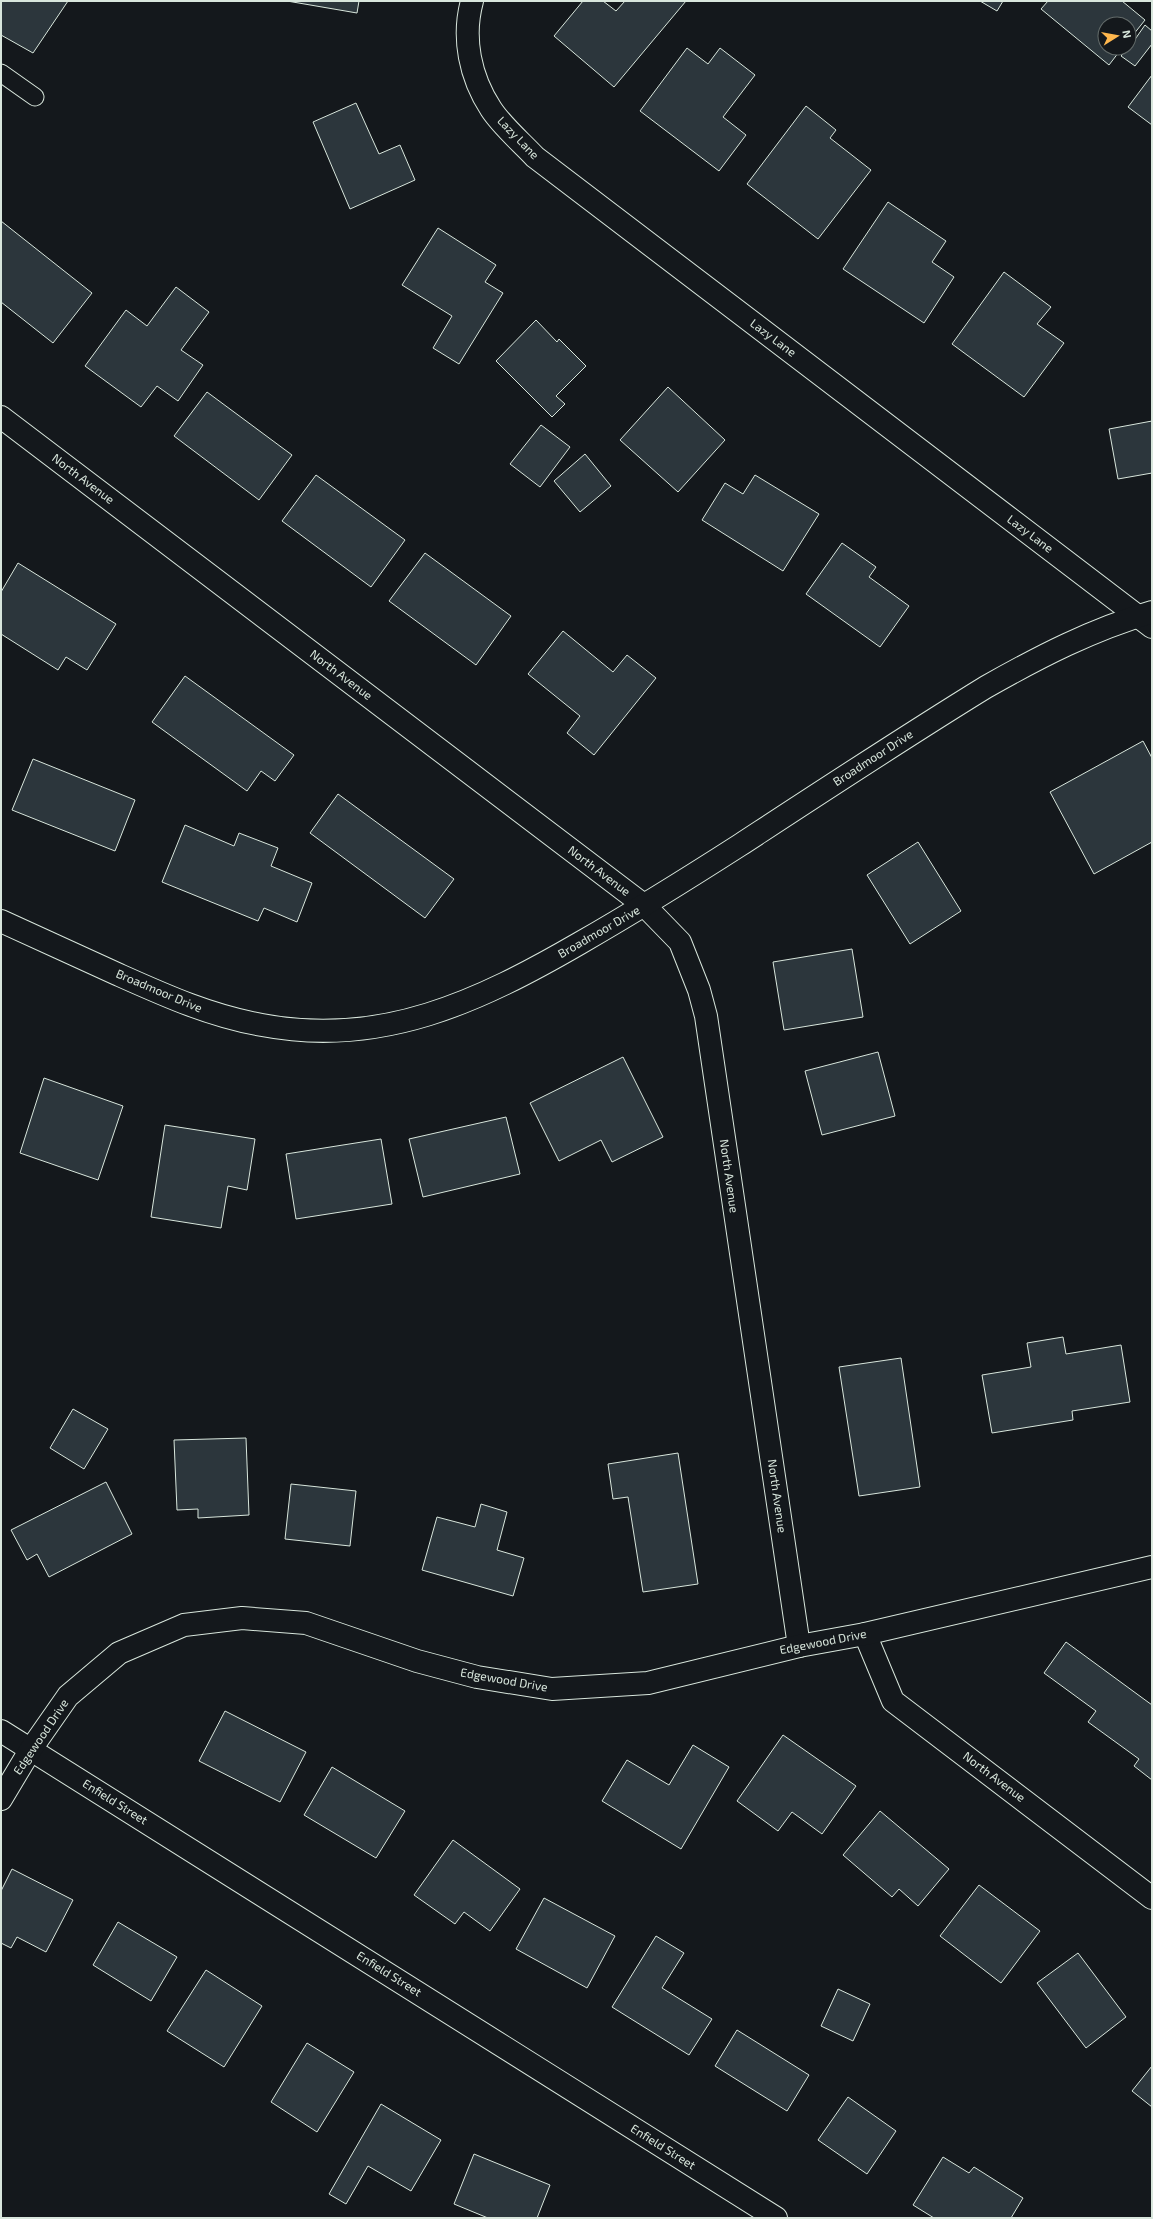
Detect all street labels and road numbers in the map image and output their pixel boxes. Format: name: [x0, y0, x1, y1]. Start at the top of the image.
street label: Lazy Lane: [495, 113, 542, 162]
street label: Lazy Lane: [748, 315, 799, 359]
street label: North Avenue: [50, 450, 117, 506]
street label: Lazy Lane: [1005, 511, 1056, 555]
street label: North Avenue: [308, 646, 375, 702]
street label: Broadmoor Drive: [830, 726, 915, 788]
street label: North Avenue: [566, 842, 633, 898]
street label: Broadmoor Drive: [555, 902, 642, 960]
street label: Broadmoor Drive: [114, 966, 205, 1015]
street label: North Avenue: [718, 1138, 742, 1214]
street label: North Avenue: [766, 1458, 790, 1534]
street label: Edgewood Drive: [778, 1626, 867, 1656]
street label: Edgewood Drive: [460, 1664, 549, 1694]
street label: Edgewood Drive: [10, 1696, 71, 1777]
street label: North Avenue: [961, 1748, 1028, 1804]
street label: Enfield Street: [80, 1776, 151, 1827]
street label: Enfield Street: [354, 1948, 425, 1999]
street label: Enfield Street: [628, 2121, 699, 2172]

